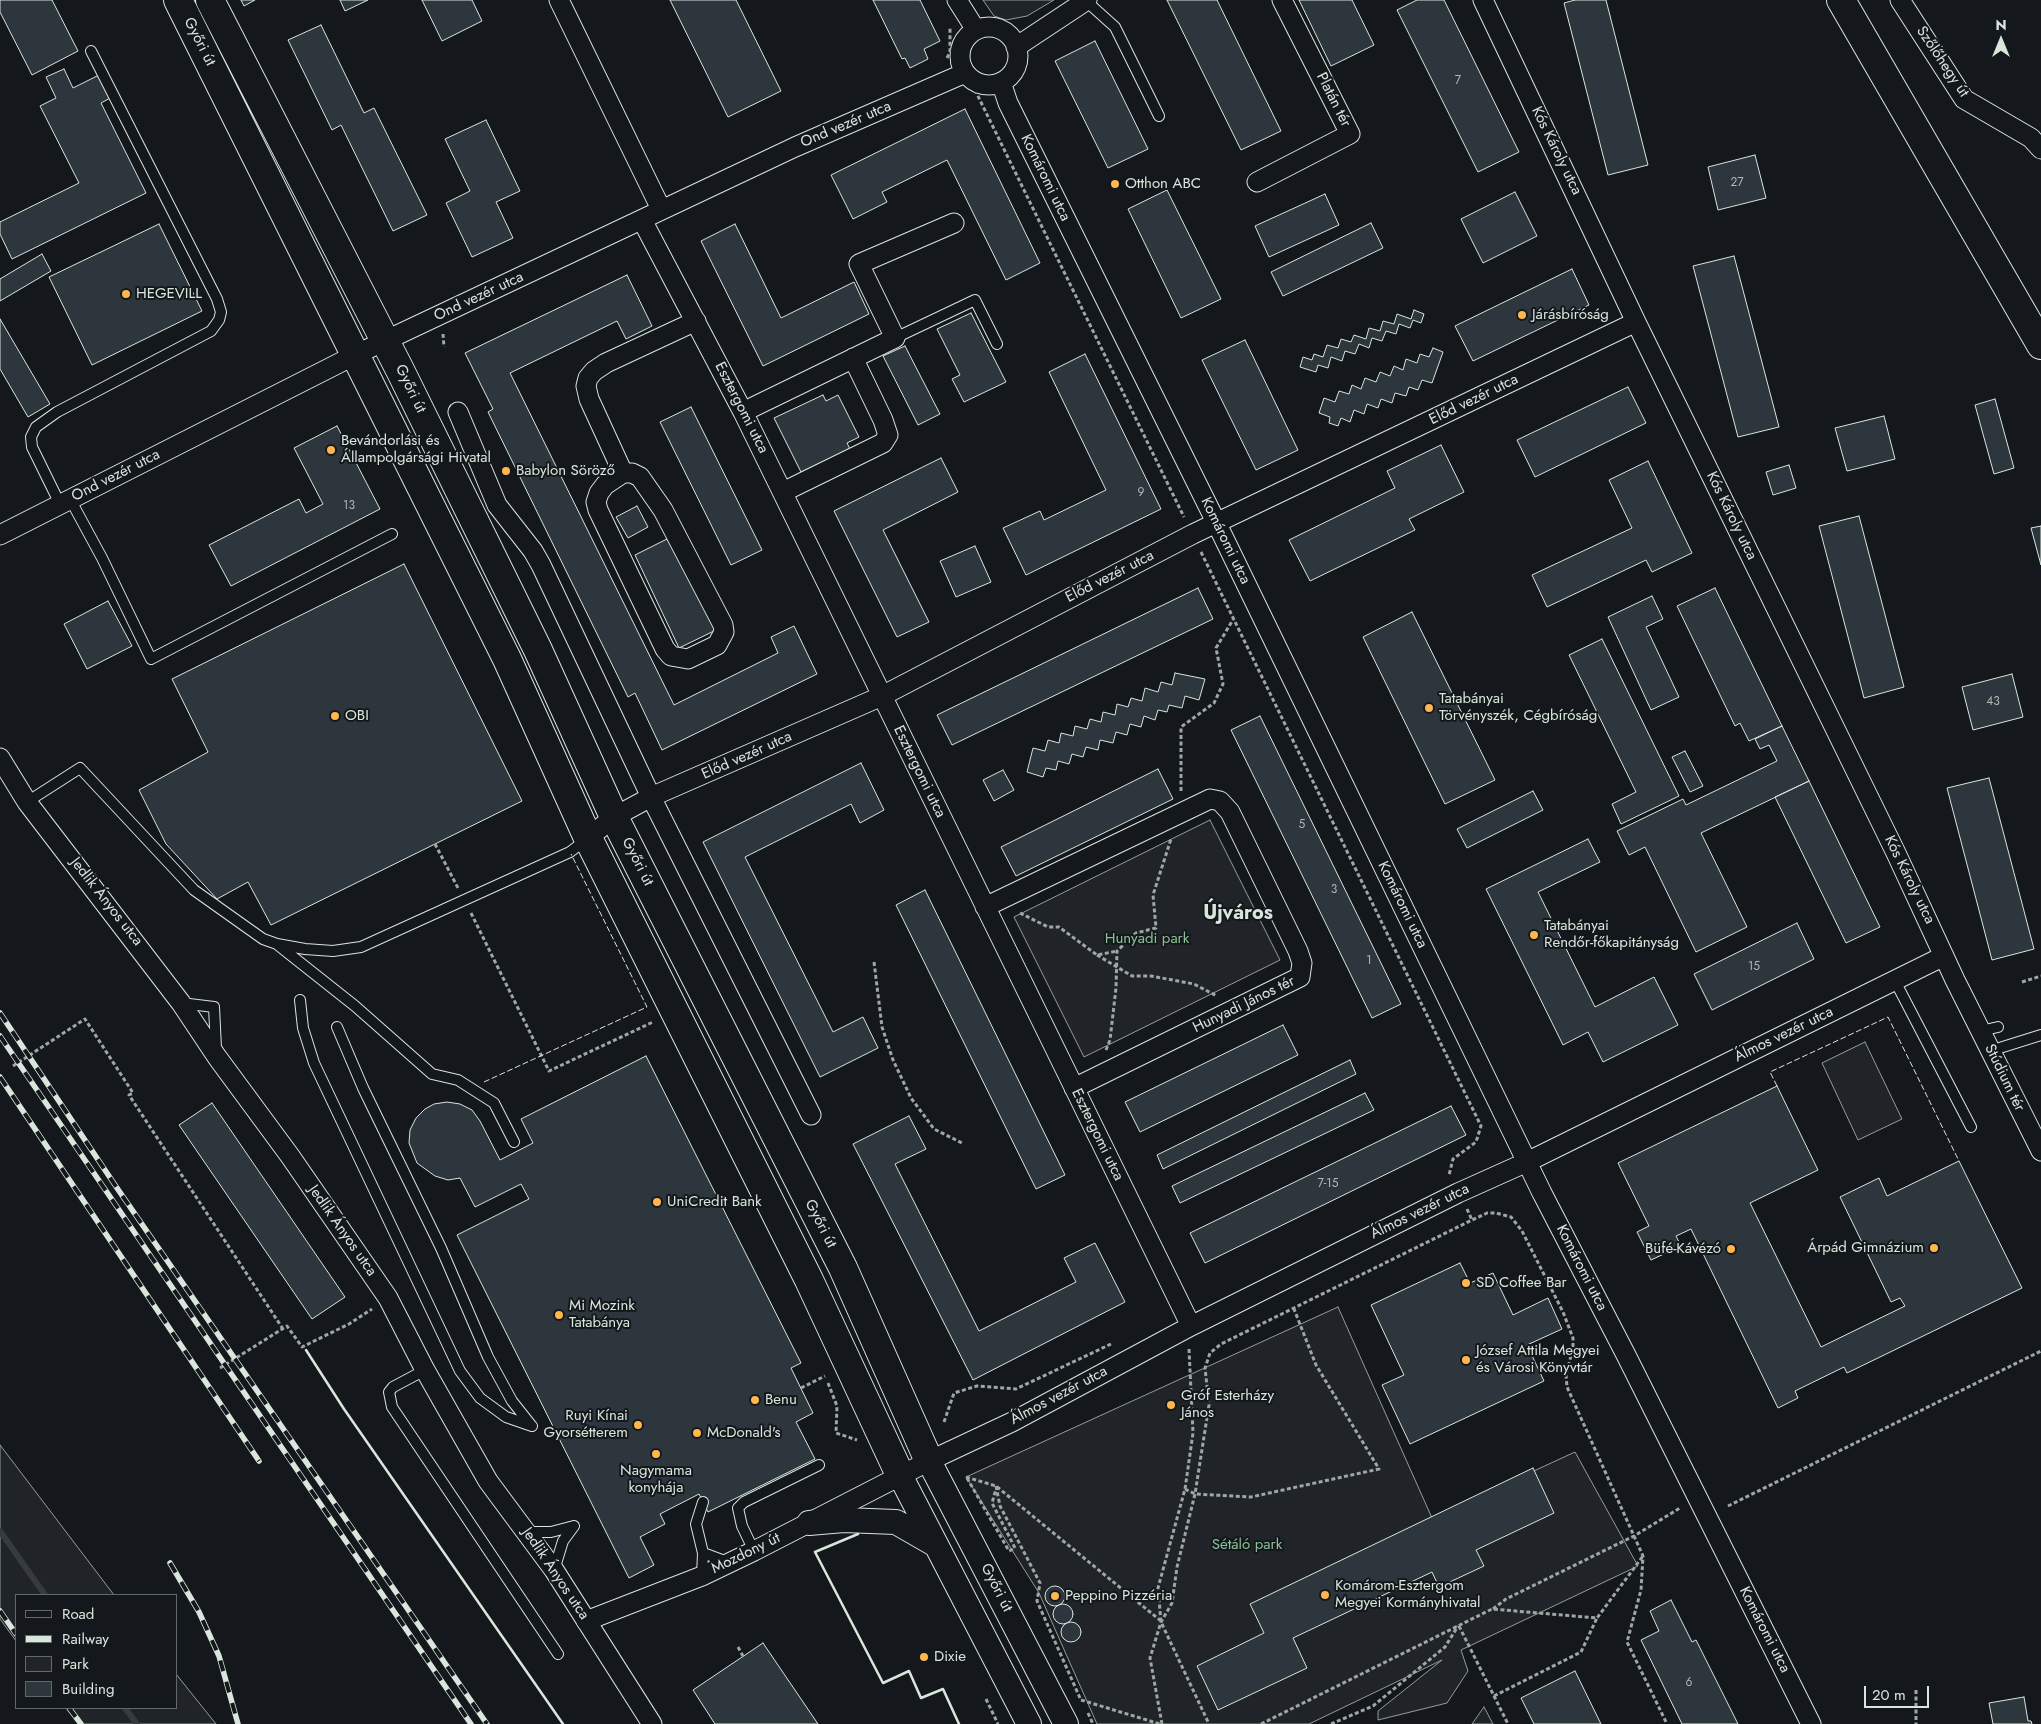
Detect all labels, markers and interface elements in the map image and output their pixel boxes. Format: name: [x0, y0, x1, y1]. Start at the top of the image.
street label: Győri út: [179, 15, 219, 69]
north arrow: [1976, 15, 2026, 65]
text: N: [1995, 15, 2007, 35]
street label: Szőlőhegy út: [1912, 23, 1972, 101]
street label: Platán tér: [1312, 70, 1354, 130]
house number: 7: [1455, 74, 1461, 88]
street label: Ond vezér utca: [798, 98, 894, 152]
street label: Kós Károly utca: [1527, 104, 1585, 198]
street label: Komáromi utca: [1016, 132, 1074, 224]
place label: Otthon ABC: [1125, 175, 1201, 193]
house number: 27: [1730, 176, 1744, 190]
marker: Otthon ABC: [1109, 178, 1121, 190]
street label: Ond vezér utca: [431, 268, 527, 326]
place label: HEGEVILL: [136, 285, 202, 303]
marker: HEGEVILL: [120, 288, 132, 300]
place label: Járásbíróság: [1532, 306, 1609, 324]
marker: Járásbíróság: [1516, 309, 1528, 321]
street label: Esztergomi utca: [710, 359, 772, 457]
street label: Győri út: [391, 362, 429, 416]
street label: Előd vezér utca: [1427, 371, 1521, 429]
place label: Bevándorlási és Állampolgársági Hivatal: [341, 432, 491, 467]
marker: Bevándorlási és Állampolgársági Hivatal: [325, 444, 337, 456]
street label: Ond vezér utca: [69, 446, 163, 506]
place label: Babylon Söröző: [516, 462, 615, 480]
marker: Babylon Söröző: [500, 465, 512, 477]
street label: Kós Károly utca: [1702, 469, 1760, 563]
house number: 9: [1138, 486, 1144, 500]
street label: Komáromi utca: [1196, 495, 1254, 587]
house number: 13: [343, 499, 355, 513]
street label: Előd vezér utca: [1063, 547, 1157, 607]
place label: Tatabányai Törvényszék, Cégbíróság: [1439, 690, 1597, 725]
house number: 43: [1986, 695, 2000, 709]
marker: Tatabányai Törvényszék, Cégbíróság: [1423, 702, 1435, 714]
place label: OBI: [345, 707, 369, 725]
marker: OBI: [329, 710, 341, 722]
street label: Esztergomi utca: [889, 723, 949, 821]
street label: Előd vezér utca: [699, 728, 795, 784]
house number: 5: [1299, 818, 1305, 832]
street label: Kós Károly utca: [1880, 833, 1938, 927]
street label: Győri út: [617, 835, 657, 889]
street label: Jedlik Ányos utca: [66, 854, 146, 950]
street label: Komáromi utca: [1373, 859, 1431, 951]
house number: 3: [1331, 883, 1337, 897]
district label: Újváros: [1203, 902, 1273, 926]
place label: Tatabányai Rendőr-főkapitányság: [1544, 917, 1679, 952]
marker: Tatabányai Rendőr-főkapitányság: [1528, 929, 1540, 941]
park label: Hunyadi park: [1105, 930, 1189, 948]
house number: 1: [1366, 954, 1372, 968]
house number: 15: [1748, 960, 1760, 974]
street label: Hunyadi János tér: [1190, 973, 1298, 1037]
street label: Álmos vezér utca: [1732, 1003, 1836, 1067]
street label: Stúdium tér: [1980, 1041, 2028, 1115]
street label: Esztergomi utca: [1067, 1086, 1127, 1184]
house number: 7-15: [1318, 1177, 1338, 1191]
street label: Álmos vezér utca: [1368, 1180, 1472, 1244]
street label: Jedlik Ányos utca: [304, 1182, 380, 1280]
place label: UniCredit Bank: [667, 1193, 762, 1211]
marker: UniCredit Bank: [651, 1196, 663, 1208]
street label: Győri út: [800, 1197, 840, 1251]
street label: Komáromi utca: [1552, 1222, 1610, 1314]
place label: Árpád Gimnázium: [1807, 1239, 1924, 1257]
place label: Büfé-Kávézó: [1645, 1240, 1721, 1258]
marker: Árpád Gimnázium: [1928, 1242, 1940, 1254]
marker: Büfé-Kávézó: [1725, 1243, 1737, 1255]
place label: SD Coffee Bar: [1476, 1274, 1567, 1292]
marker: SD Coffee Bar: [1460, 1277, 1472, 1289]
place label: Mi Mozink Tatabánya: [569, 1297, 635, 1332]
marker: Mi Mozink Tatabánya: [553, 1309, 565, 1321]
place label: József Attila Megyei és Városi Könyvtár: [1476, 1342, 1600, 1377]
marker: József Attila Megyei és Városi Könyvtár: [1460, 1354, 1472, 1366]
street label: Álmos vezér utca: [1007, 1363, 1111, 1429]
place label: Gróf Esterházy János: [1181, 1387, 1274, 1422]
place label: Benu: [765, 1391, 797, 1409]
marker: Benu: [749, 1394, 761, 1406]
marker: Gróf Esterházy János: [1165, 1399, 1177, 1411]
place label: Ruyi Kínai Gyorsétterem: [543, 1407, 628, 1442]
marker: Ruyi Kínai Gyorsétterem: [632, 1419, 644, 1431]
place label: McDonald's: [707, 1424, 781, 1442]
marker: McDonald's: [691, 1427, 703, 1439]
marker: Nagymama konyhája: [650, 1448, 662, 1460]
place label: Nagymama konyhája: [620, 1462, 692, 1497]
street label: Jedlik Ányos utca: [518, 1525, 592, 1623]
street label: Mozdony út: [709, 1530, 783, 1578]
park label: Sétáló park: [1212, 1536, 1282, 1554]
street label: Győri út: [976, 1561, 1016, 1615]
place label: Komárom-Esztergom Megyei Kormányhivatal: [1335, 1577, 1481, 1612]
street label: Komáromi utca: [1735, 1584, 1793, 1676]
place label: Peppino Pizzéria: [1065, 1587, 1172, 1605]
marker: Komárom-Esztergom Megyei Kormányhivatal: [1319, 1589, 1331, 1601]
marker: Peppino Pizzéria: [1049, 1590, 1061, 1602]
legend: [15, 1594, 178, 1709]
text: Road: [62, 1603, 94, 1625]
text: Railway: [62, 1628, 109, 1650]
place label: Dixie: [934, 1648, 966, 1666]
marker: Dixie: [918, 1651, 930, 1663]
text: Park: [62, 1653, 89, 1675]
house number: 6: [1686, 1676, 1692, 1690]
scale bar: [1866, 1676, 1931, 1708]
text: Building: [62, 1678, 114, 1700]
text: 20 m: [1872, 1684, 1906, 1706]

